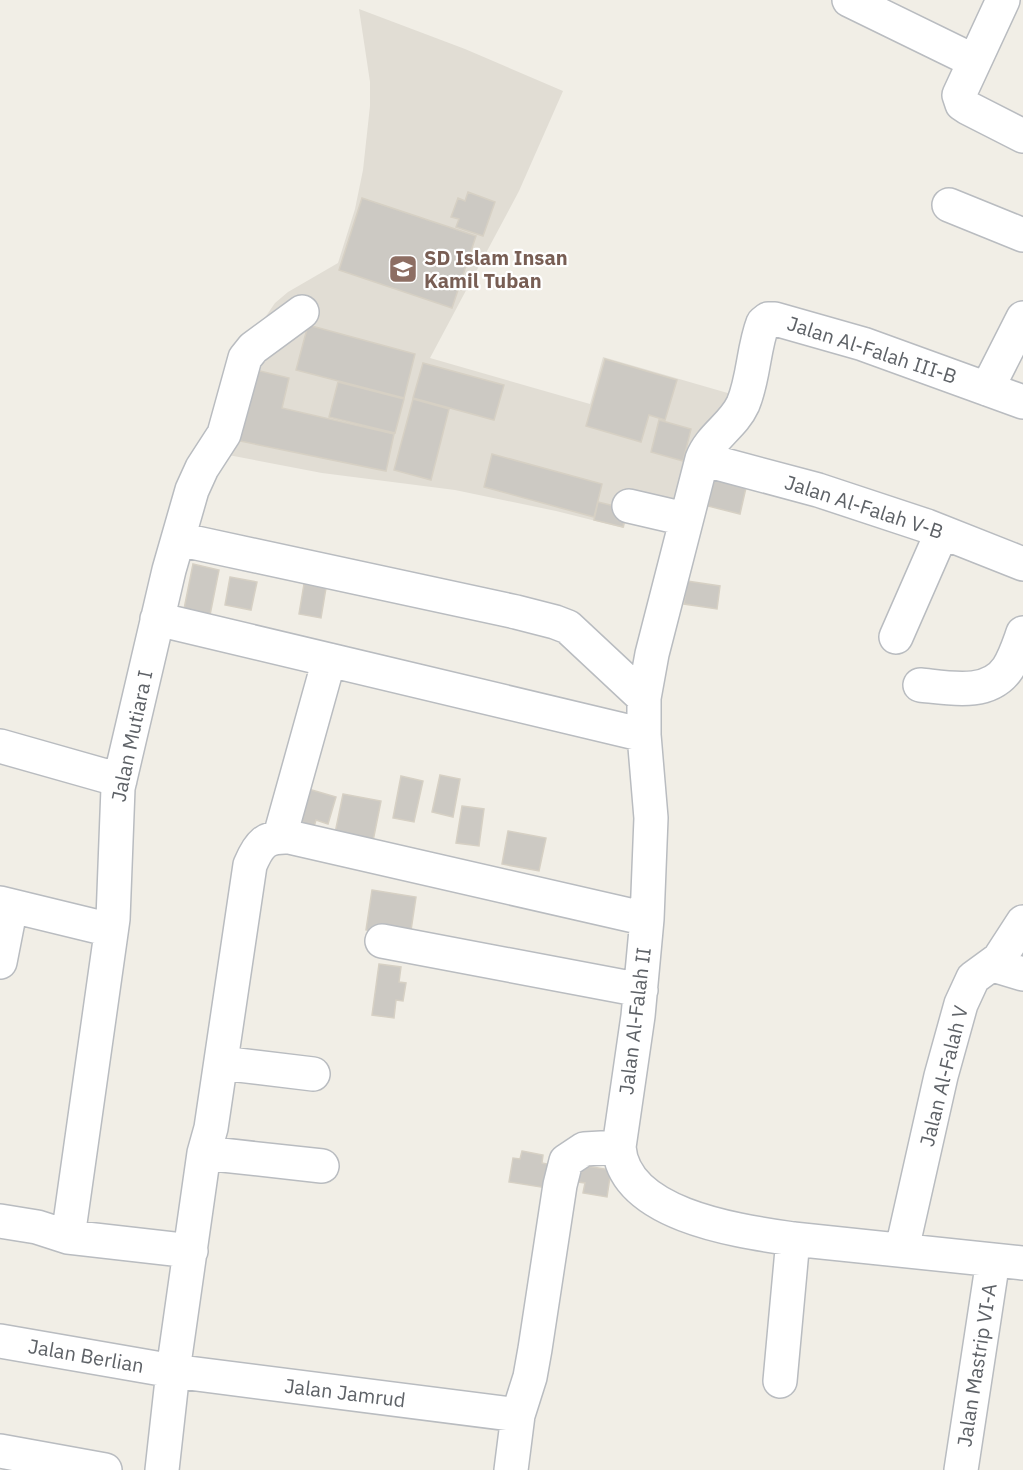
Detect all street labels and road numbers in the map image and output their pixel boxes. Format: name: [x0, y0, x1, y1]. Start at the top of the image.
street label: Jalan Al-Falah III-B: [784, 309, 960, 390]
street label: Jalan Al-Falah V-B: [781, 468, 947, 545]
street label: Jalan Mutiara I: [104, 668, 159, 804]
street label: Jalan Al-Falah II: [612, 946, 657, 1096]
street label: Jalan Al-Falah V: [913, 1002, 974, 1149]
street label: Jalan Mastrip VI-A: [950, 1281, 1003, 1449]
street label: Jalan Berlian: [26, 1332, 146, 1379]
street label: Jalan Jamrud: [283, 1372, 407, 1413]

